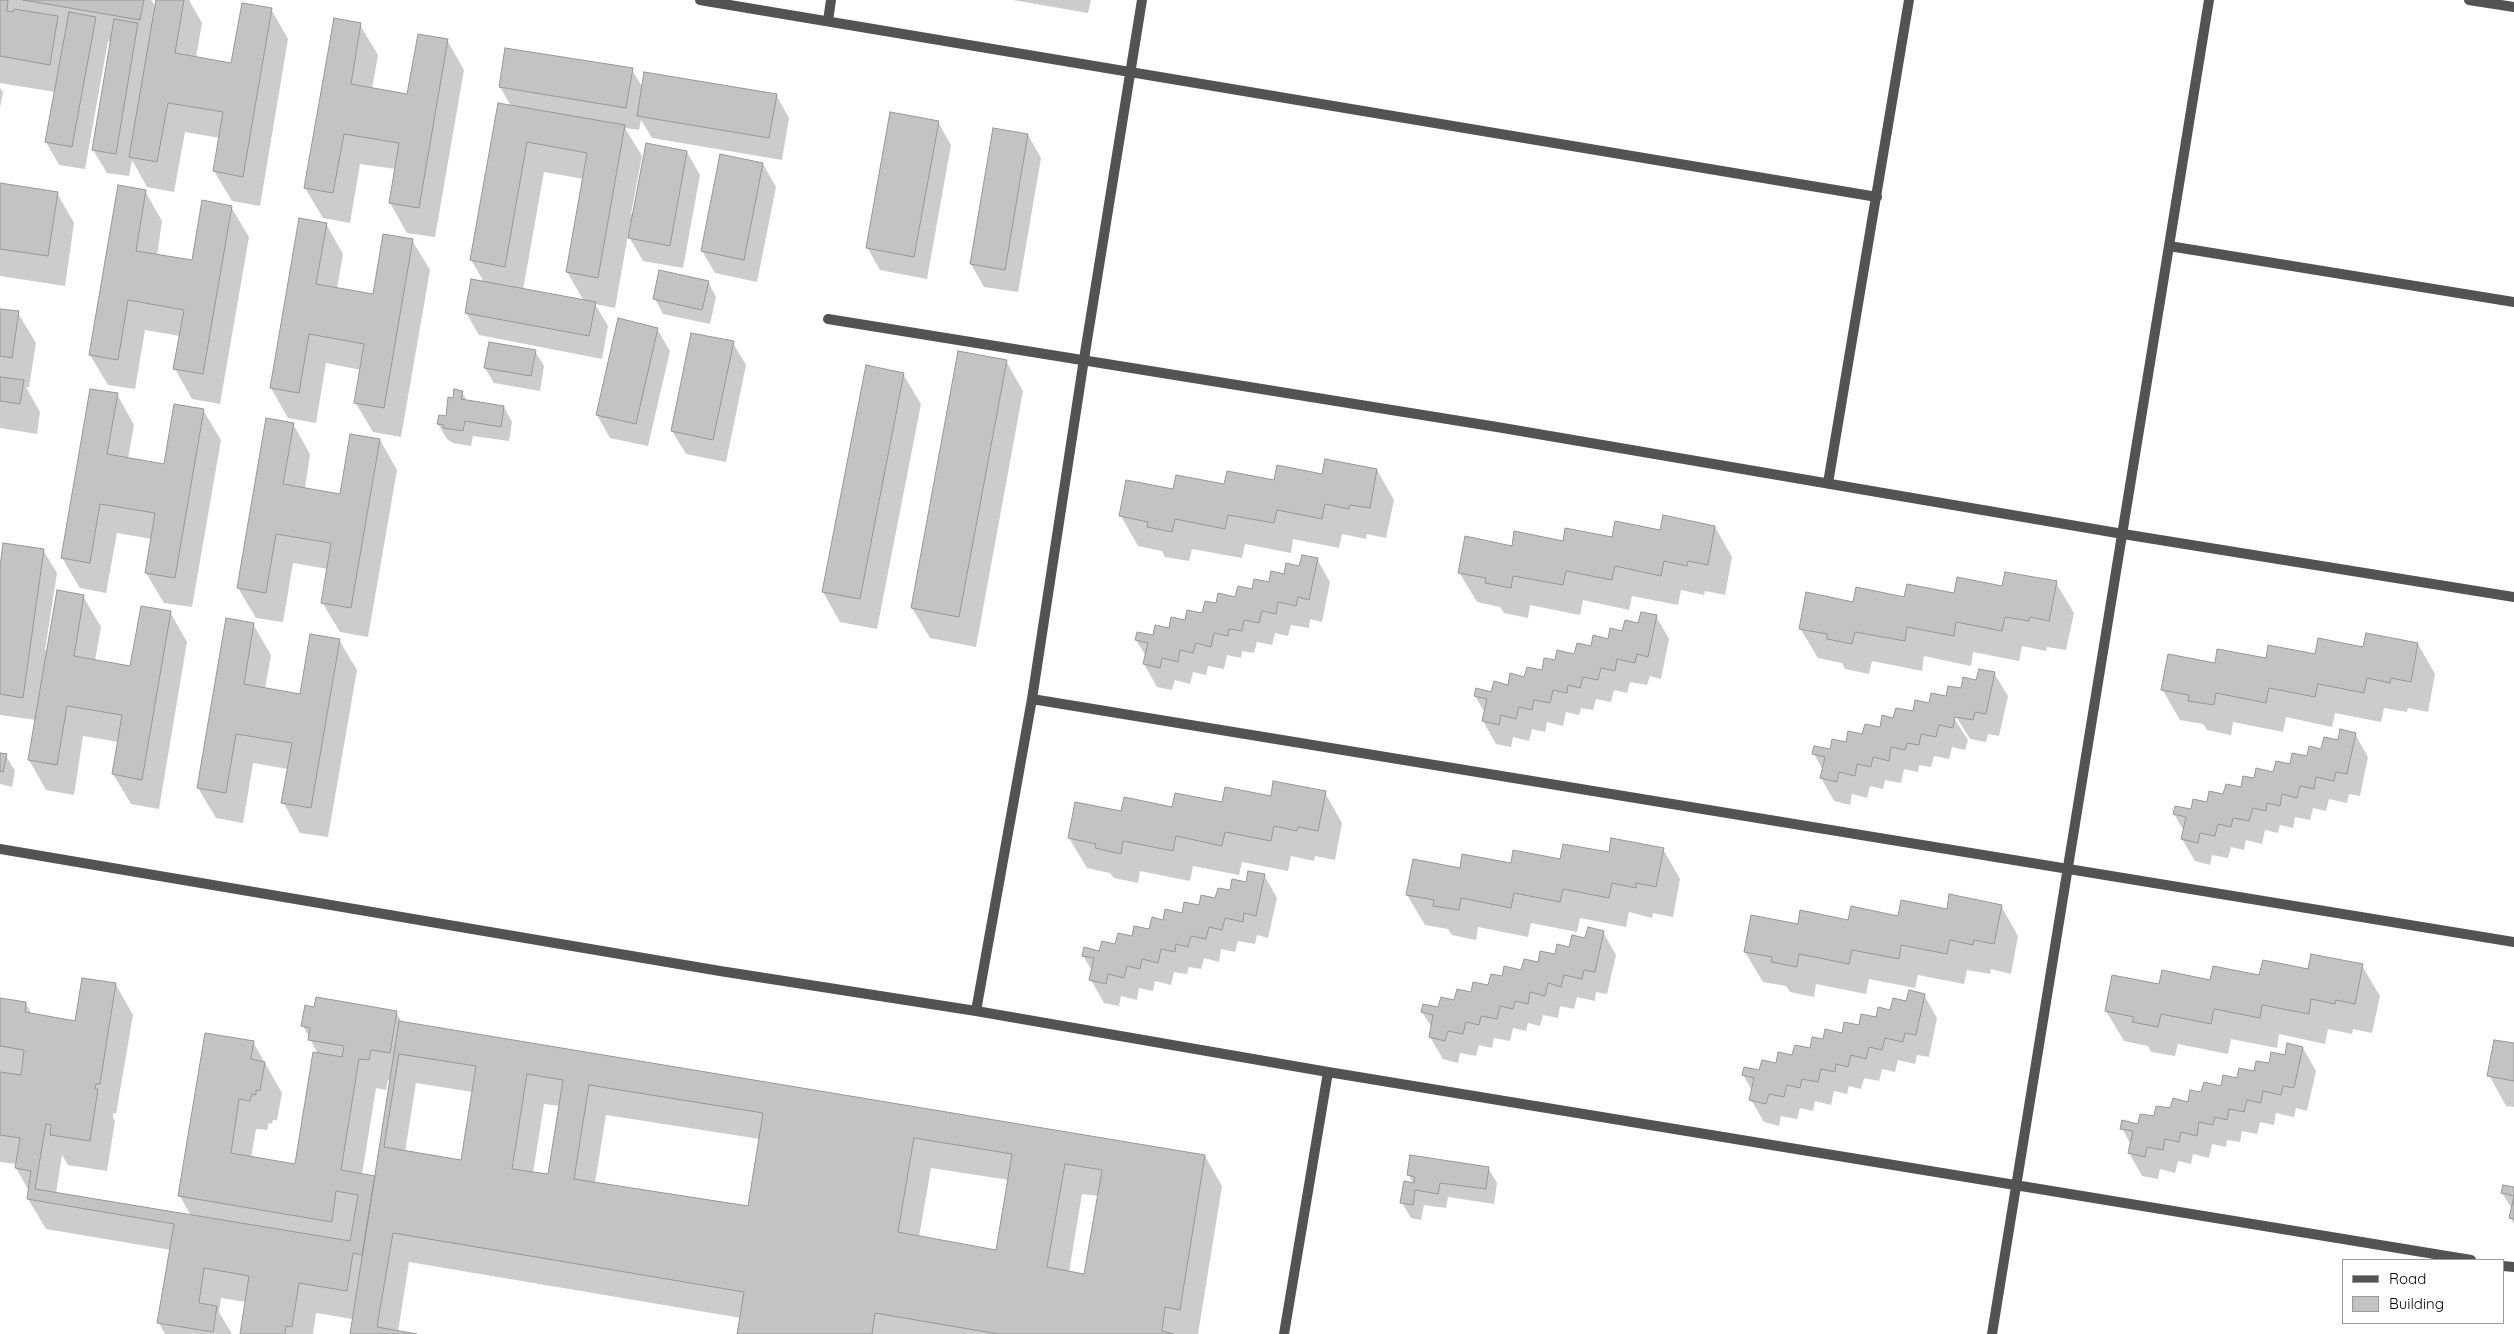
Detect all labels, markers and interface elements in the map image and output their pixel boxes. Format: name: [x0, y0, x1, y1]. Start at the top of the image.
legend: [2342, 1259, 2504, 1324]
text: Road: [2389, 1269, 2426, 1288]
text: Building: [2389, 1294, 2444, 1313]

